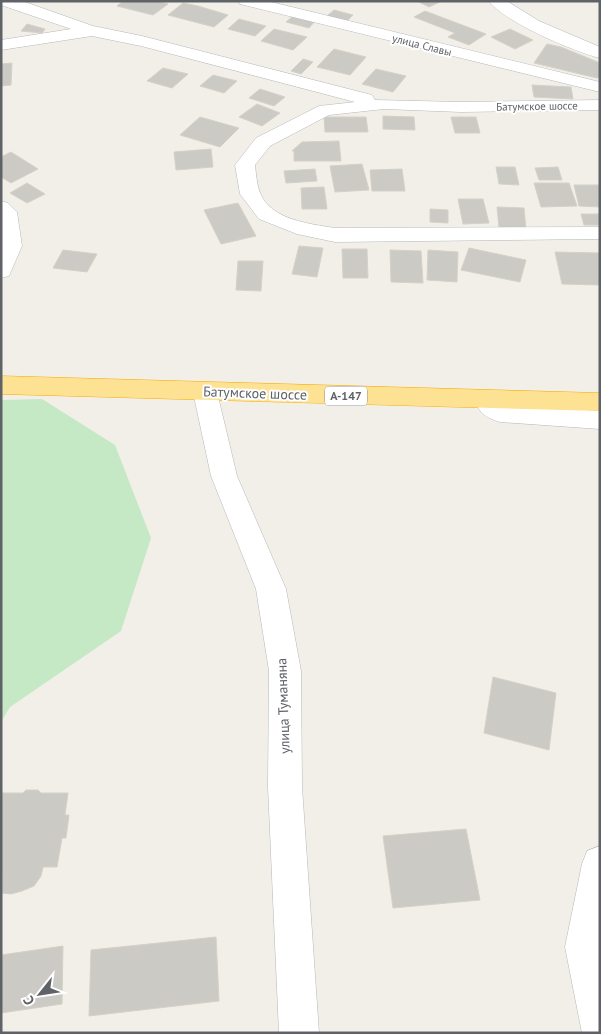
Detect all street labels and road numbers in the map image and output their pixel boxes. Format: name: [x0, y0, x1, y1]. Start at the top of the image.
street label: улица Славы: [391, 31, 453, 59]
street label: Батумское шоссе: [496, 98, 578, 114]
street label: Батумское шоссе: [203, 382, 307, 404]
road number: А-147: [325, 386, 367, 406]
street label: улица Туманяна: [272, 658, 294, 754]

